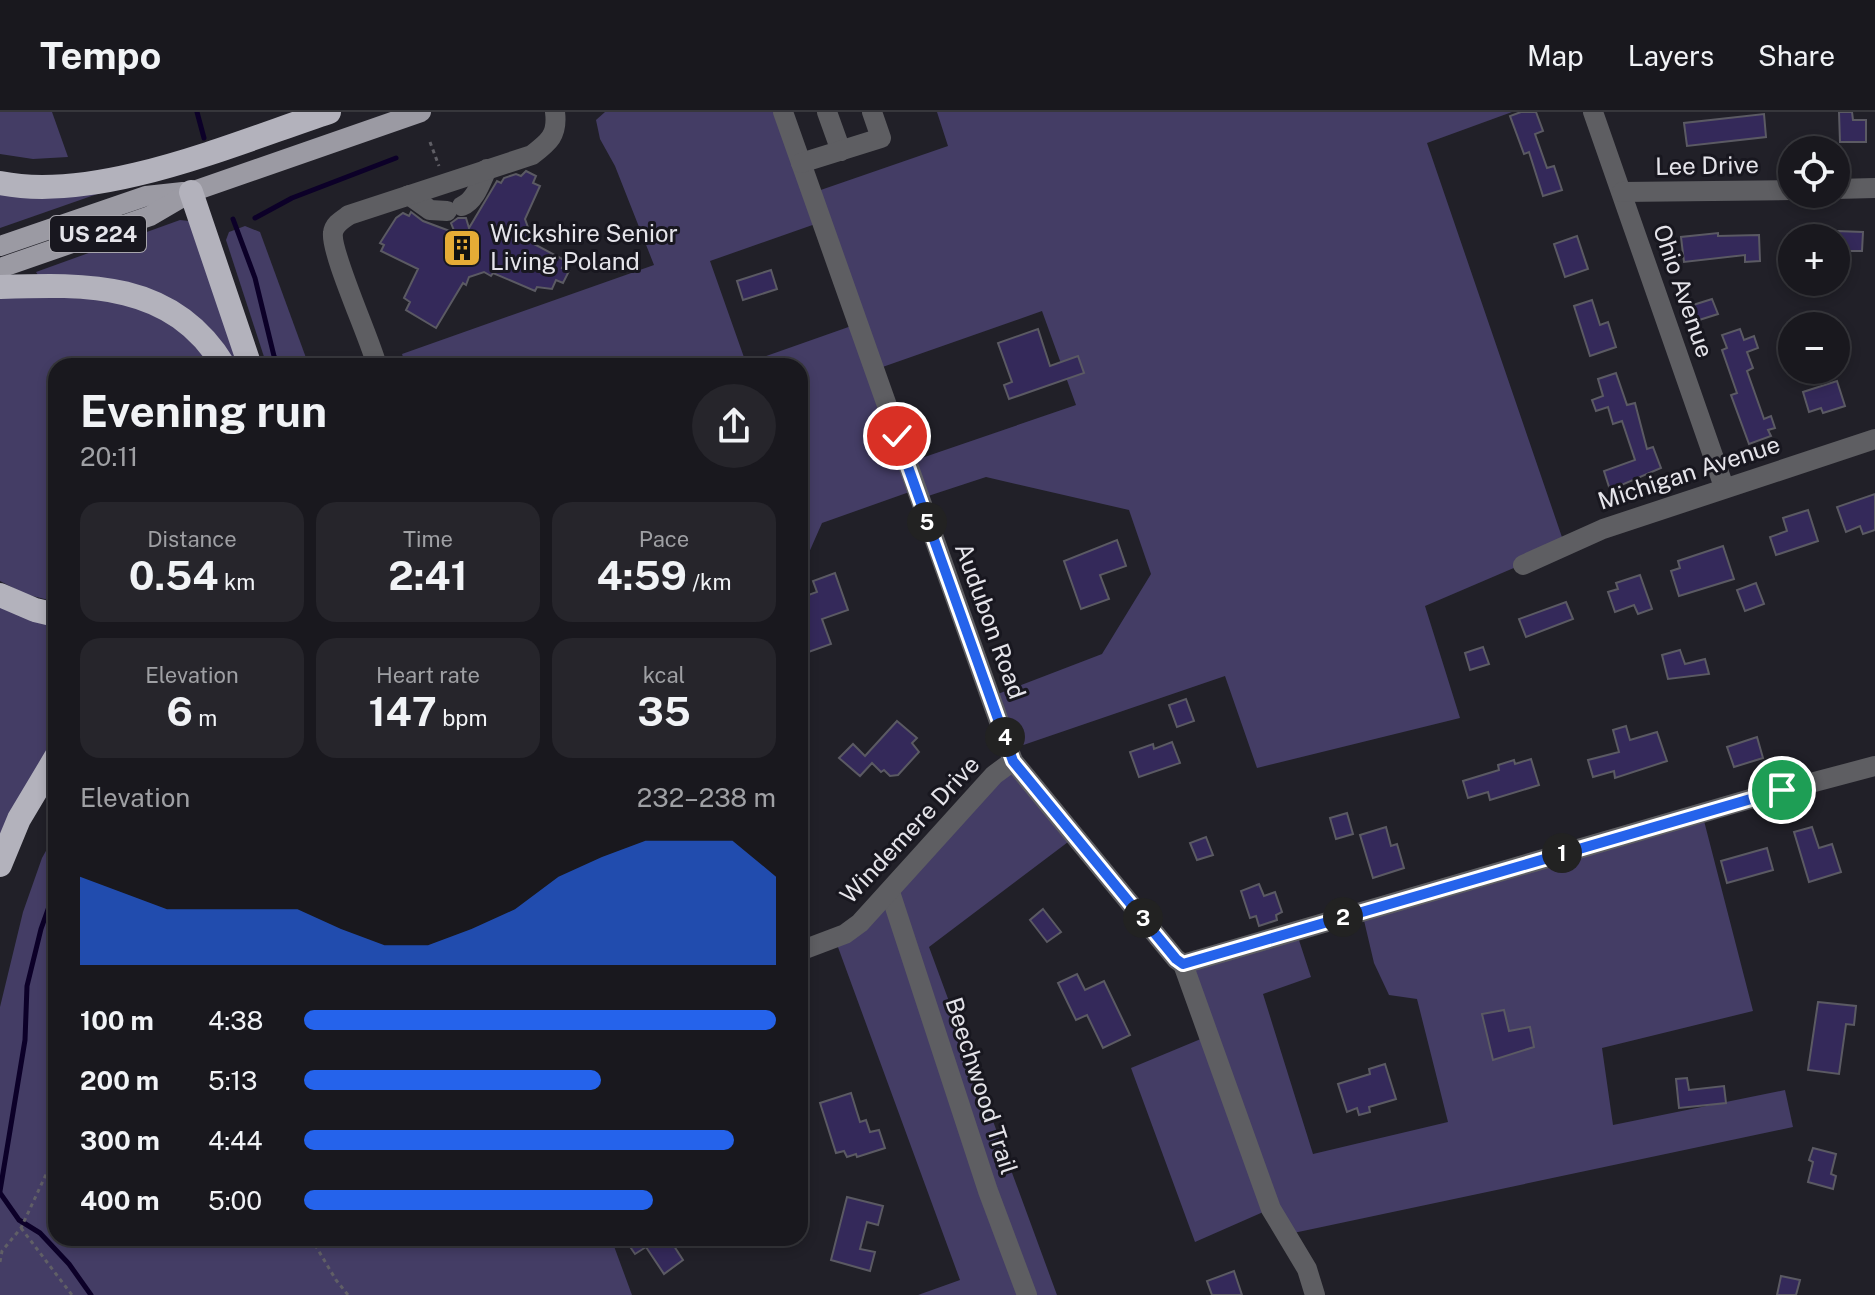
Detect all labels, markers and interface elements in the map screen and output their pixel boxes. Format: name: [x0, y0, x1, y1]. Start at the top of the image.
text: Tempo: [40, 33, 161, 78]
text: Map: [1527, 39, 1584, 72]
text: Layers: [1628, 39, 1714, 72]
text: Share: [1758, 39, 1835, 72]
map controls: [1778, 136, 1850, 384]
button: locate: [1778, 136, 1850, 208]
street label: Lee Drive: [1655, 150, 1759, 180]
road number: US 224: [50, 216, 146, 252]
place label: Wickshire Senior Living Poland: [490, 219, 678, 275]
street label: Ohio Avenue: [1648, 220, 1720, 361]
button: +: [1778, 224, 1850, 296]
building icon: Wickshire Senior Living Poland: [441, 227, 483, 269]
button: −: [1778, 312, 1850, 384]
button: share: [692, 384, 776, 468]
text: Evening run: [80, 385, 327, 437]
pin: [863, 402, 931, 470]
icon: check: [875, 414, 919, 458]
street label: Michigan Avenue: [1594, 429, 1783, 515]
text: 20:11: [80, 441, 138, 472]
pin: 5: [907, 502, 947, 542]
text: 5: [920, 509, 934, 535]
text: Distance: [147, 526, 237, 552]
text: Time: [403, 526, 453, 552]
text: Pace: [639, 526, 689, 552]
street label: Audubon Road: [950, 539, 1032, 702]
text: 0.54: [129, 552, 219, 599]
text: 2:41: [388, 552, 468, 599]
text: 4:59: [597, 552, 687, 599]
text: km: [219, 569, 255, 595]
text: /km: [687, 569, 731, 595]
text: Elevation: [145, 662, 239, 688]
text: Heart rate: [376, 662, 480, 688]
text: kcal: [643, 662, 685, 688]
text: 6: [167, 688, 193, 735]
text: 147: [368, 688, 437, 735]
text: 35: [637, 688, 691, 735]
text: m: [193, 705, 217, 731]
text: bpm: [437, 705, 488, 731]
pin: 4: [985, 717, 1025, 757]
text: 4: [998, 724, 1012, 750]
street label: Windemere Drive: [834, 750, 985, 909]
pin: [1748, 756, 1816, 824]
icon: arrive: [1760, 768, 1804, 812]
text: Elevation: [80, 782, 190, 813]
text: 232–238 m: [637, 782, 776, 813]
pin: 1: [1542, 833, 1582, 873]
text: 1: [1557, 840, 1567, 866]
pin: 2: [1323, 897, 1363, 937]
pin: 3: [1123, 898, 1163, 938]
text: 2: [1336, 904, 1350, 930]
text: 3: [1136, 905, 1150, 931]
street label: Beechwood Trail: [940, 994, 1024, 1178]
text: 100 m: [80, 1005, 154, 1036]
text: 4:38: [208, 1005, 263, 1036]
text: 200 m: [80, 1065, 159, 1096]
text: 5:13: [208, 1065, 257, 1096]
text: 300 m: [80, 1125, 160, 1156]
text: 4:44: [208, 1125, 263, 1156]
text: 400 m: [80, 1185, 160, 1216]
text: 5:00: [208, 1185, 262, 1216]

